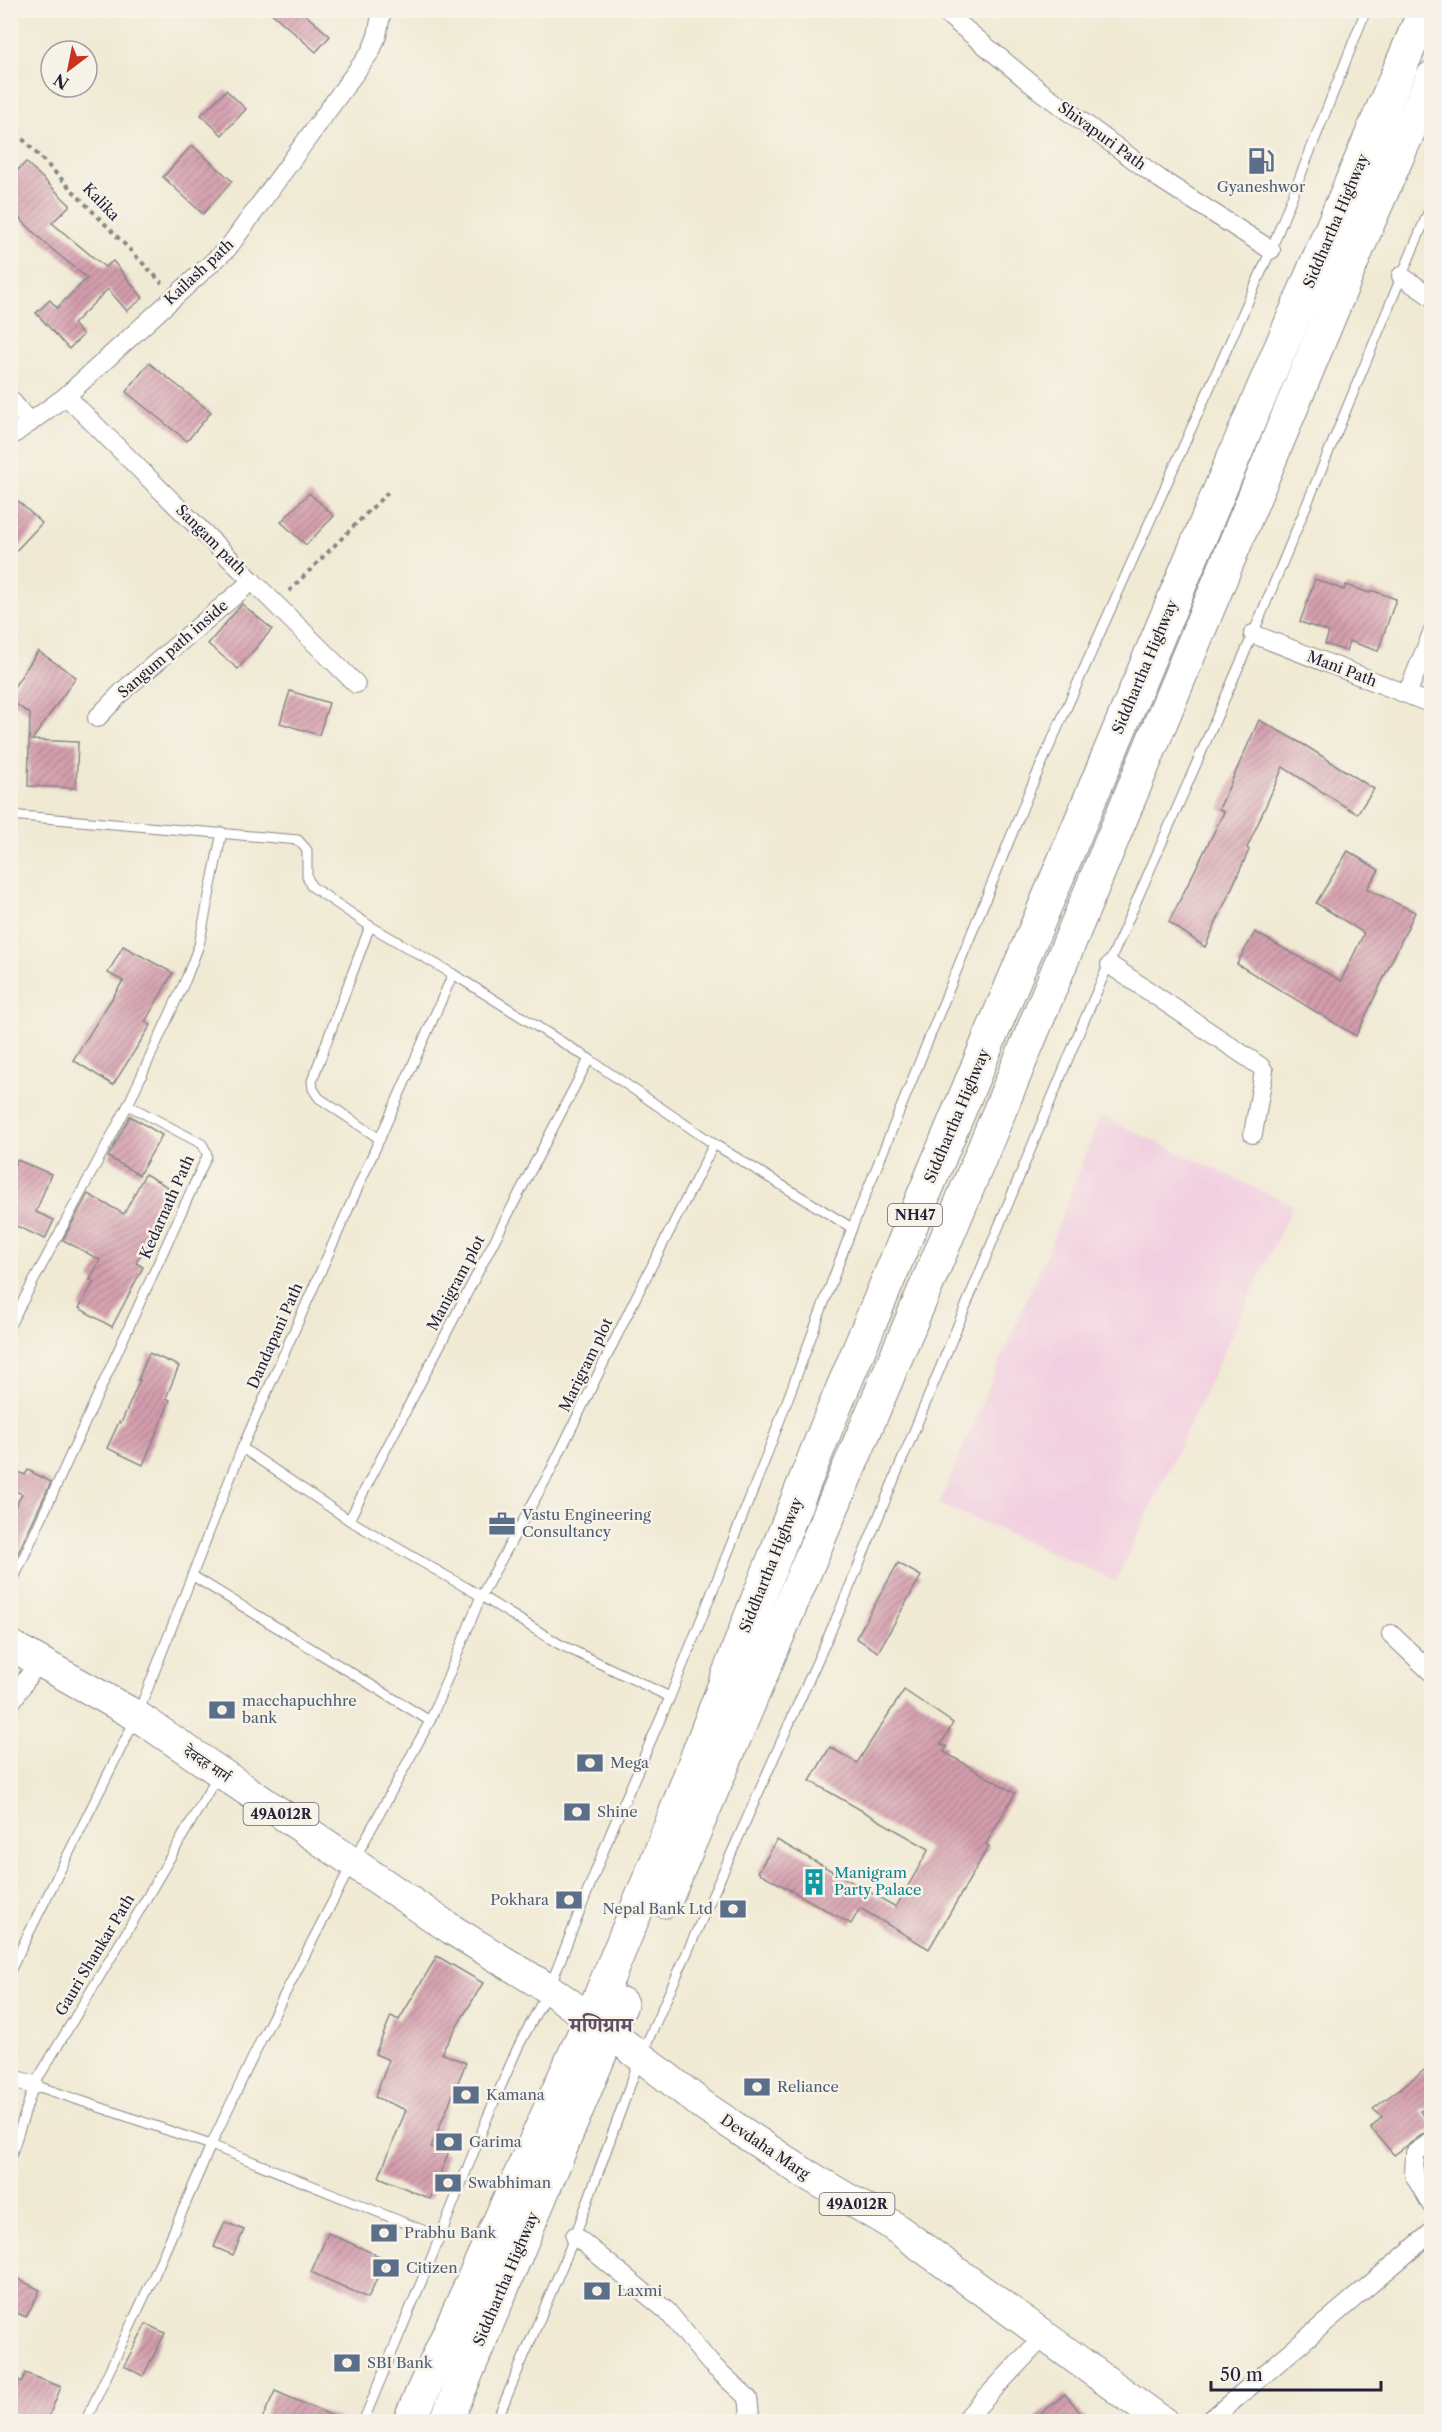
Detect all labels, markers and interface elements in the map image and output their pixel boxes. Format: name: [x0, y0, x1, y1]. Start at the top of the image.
north arrow: [39, 39, 99, 99]
text: N: [50, 70, 72, 94]
street label: Shivapuri Path: [1055, 97, 1150, 174]
fuel station icon: Gyaneshwor: [1246, 146, 1276, 176]
street label: Siddhartha Highway: [1299, 150, 1373, 291]
place label: Gyaneshwor: [1217, 177, 1306, 196]
street label: Kalika: [79, 179, 124, 224]
street label: Kailash path: [160, 234, 238, 309]
street label: Sangam path: [172, 500, 251, 579]
street label: Sangum path inside: [114, 596, 232, 702]
street label: Siddhartha Highway: [1108, 596, 1182, 737]
street label: Mani Path: [1305, 647, 1380, 691]
street label: Siddhartha Highway: [920, 1045, 994, 1186]
street label: Kedarnath Path: [135, 1152, 198, 1262]
road number: NH47: [888, 1204, 942, 1226]
street label: Manigram plot: [422, 1231, 489, 1334]
street label: Dandapani Path: [243, 1279, 307, 1392]
street label: Marigram plot: [555, 1314, 617, 1415]
street label: Siddhartha Highway: [735, 1494, 807, 1635]
place label: Vastu Engineering Consultancy: [521, 1505, 651, 1541]
office icon: Vastu Engineering Consultancy: [487, 1509, 517, 1539]
place label: macchapuchhre bank: [242, 1691, 357, 1727]
bank icon: macchapuchhre bank: [207, 1695, 237, 1725]
street label: देवदह मार्ग: [179, 1740, 235, 1787]
bank icon: Mega: [575, 1748, 605, 1778]
place label: Mega: [610, 1753, 649, 1772]
bank icon: Shine: [562, 1797, 592, 1827]
place label: Shine: [597, 1802, 638, 1821]
road number: 49A012R: [244, 1803, 318, 1825]
place label: Manigram Party Palace: [834, 1863, 921, 1899]
building icon: Manigram Party Palace: [799, 1867, 829, 1897]
bank icon: Pokhara: [554, 1885, 584, 1915]
street label: Gauri Shankar Path: [51, 1890, 139, 2019]
place label: Pokhara: [490, 1890, 549, 1909]
bank icon: Nepal Bank Ltd: [718, 1894, 748, 1924]
place label: Nepal Bank Ltd: [603, 1899, 713, 1918]
district label: मणिग्राम: [567, 2012, 634, 2037]
bank icon: Reliance: [742, 2072, 772, 2102]
place label: Reliance: [777, 2077, 839, 2096]
bank icon: Kamana: [451, 2080, 481, 2110]
place label: Kamana: [486, 2085, 545, 2104]
street label: Devdaha Marg: [717, 2110, 813, 2183]
bank icon: Garima: [434, 2127, 464, 2157]
place label: Garima: [469, 2132, 522, 2151]
bank icon: Swabhiman: [433, 2168, 463, 2198]
place label: Swabhiman: [468, 2173, 552, 2192]
road number: 49A012R: [820, 2193, 894, 2215]
street label: Siddhartha Highway: [469, 2208, 543, 2349]
bank icon: Prabhu Bank: [369, 2218, 399, 2248]
place label: Prabhu Bank: [404, 2223, 498, 2242]
bank icon: Citizen: [371, 2253, 401, 2283]
place label: Citizen: [406, 2258, 458, 2277]
bank icon: Laxmi: [582, 2276, 612, 2306]
place label: Laxmi: [617, 2281, 662, 2300]
bank icon: SBI Bank: [332, 2348, 362, 2378]
place label: SBI Bank: [367, 2353, 434, 2372]
scale bar: [1211, 2354, 1380, 2392]
text: 50 m: [1220, 2364, 1263, 2386]

